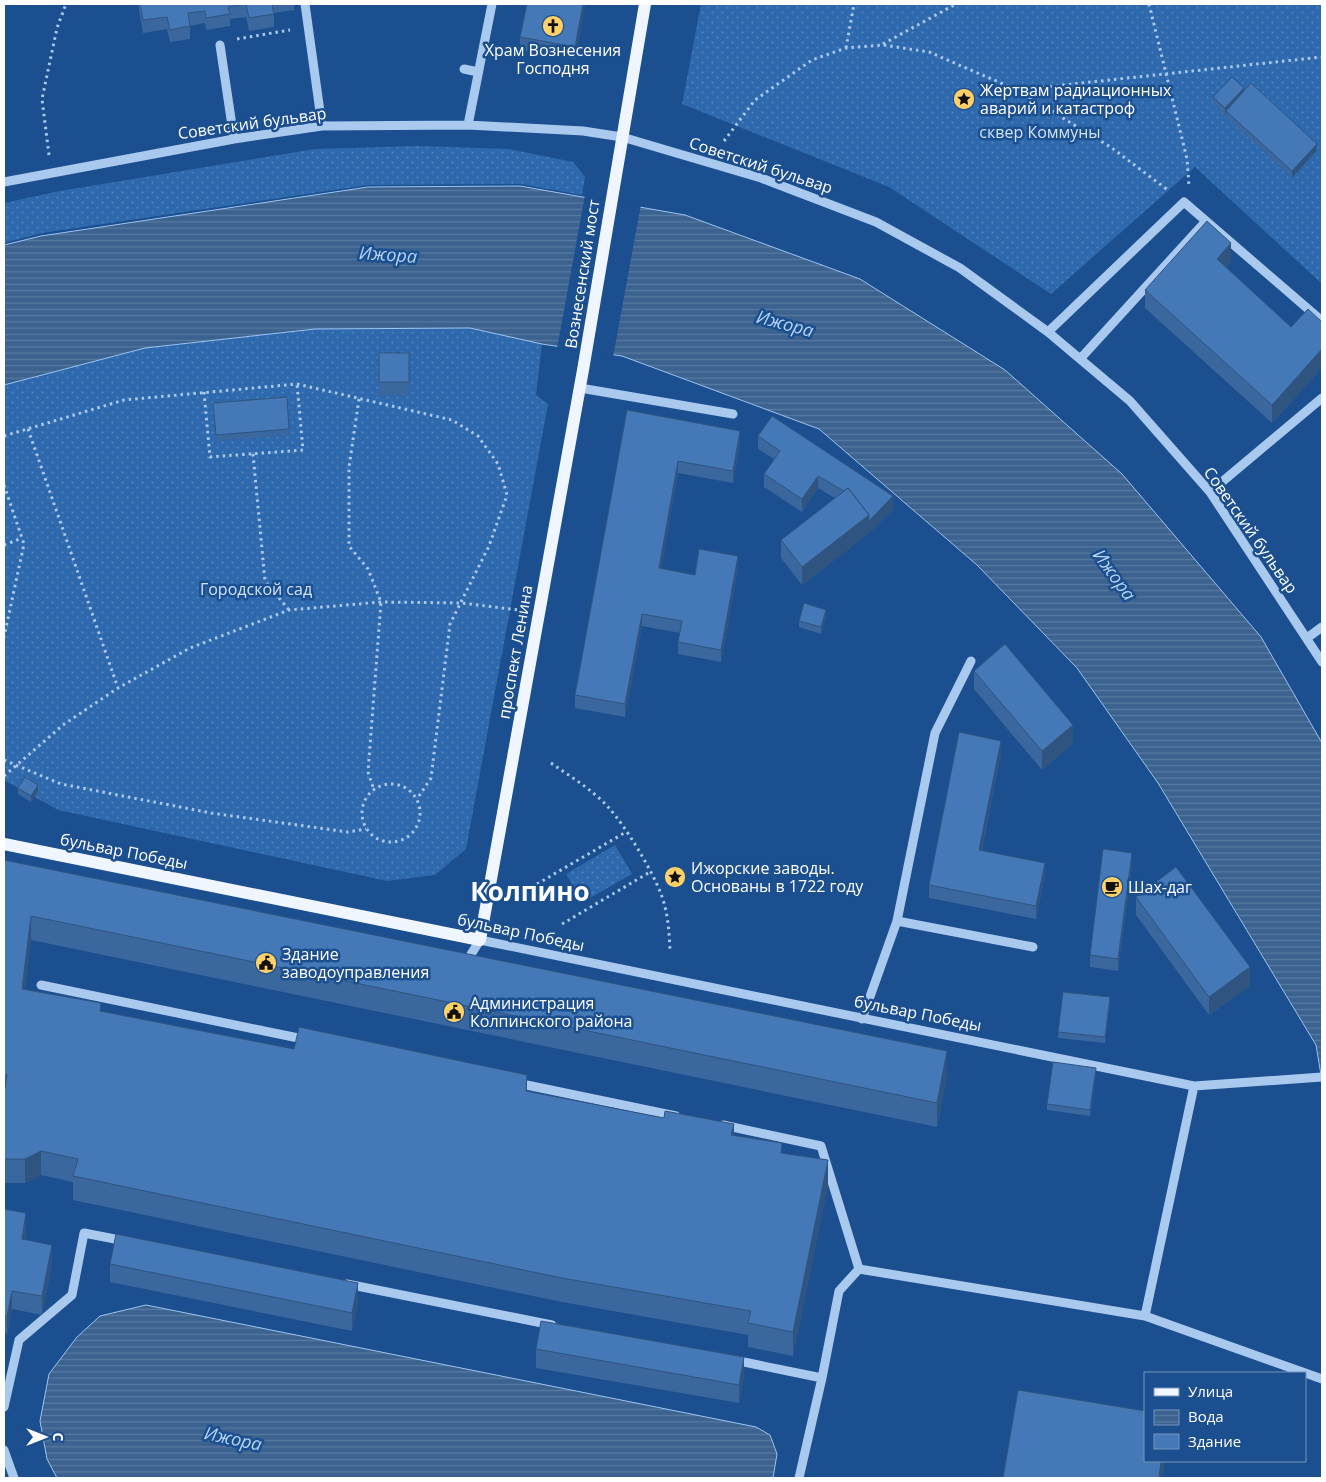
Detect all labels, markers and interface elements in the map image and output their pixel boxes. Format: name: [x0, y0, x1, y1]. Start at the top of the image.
church icon: Храм Вознесения Господня: [541, 14, 565, 38]
place label: Храм Вознесения Господня: [485, 39, 621, 79]
place label: Жертвам радиационных аварий и катастроф: [980, 79, 1172, 119]
place icon: Жертвам радиационных аварий и катастроф: [952, 87, 976, 111]
street label: Советский бульвар: [176, 102, 328, 144]
park label: сквер Коммуны: [979, 121, 1101, 143]
street label: Советский бульвар: [686, 131, 836, 199]
street label: Вознесенский мост: [559, 197, 605, 350]
water label: Ижора: [358, 240, 418, 268]
water label: Ижора: [754, 304, 816, 342]
street label: Советский бульвар: [1199, 462, 1303, 598]
water label: Ижора: [1088, 544, 1142, 605]
park label: Городской сад: [200, 578, 312, 600]
street label: проспект Ленина: [492, 583, 538, 721]
street label: бульвар Победы: [58, 828, 190, 874]
place label: Ижорские заводы. Основаны в 1722 году: [691, 857, 864, 897]
place icon: Ижорские заводы. Основаны в 1722 году: [663, 865, 687, 889]
district label: Колпино: [470, 873, 590, 909]
cafe icon: Шах-даг: [1100, 875, 1124, 899]
place label: Шах-даг: [1128, 876, 1192, 898]
street label: бульвар Победы: [455, 908, 587, 956]
place label: Здание заводоуправления: [282, 943, 429, 983]
public building icon: Здание заводоуправления: [254, 951, 278, 975]
street label: бульвар Победы: [852, 990, 984, 1036]
place label: Администрация Колпинского района: [470, 992, 632, 1032]
public building icon: Администрация Колпинского района: [442, 1000, 466, 1024]
legend: [1144, 1372, 1306, 1462]
text: Улица: [1188, 1381, 1233, 1401]
text: Вода: [1188, 1406, 1224, 1426]
north arrow: [20, 1412, 70, 1462]
water label: Ижора: [202, 1420, 264, 1456]
text: Здание: [1188, 1431, 1241, 1451]
text: С: [49, 1433, 68, 1442]

